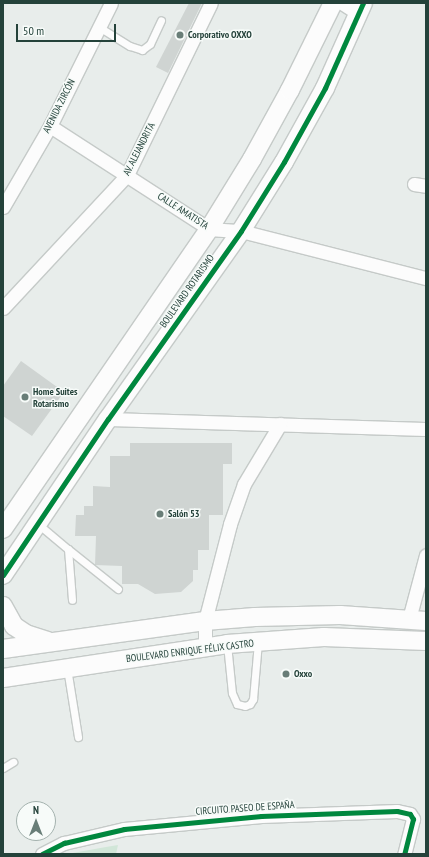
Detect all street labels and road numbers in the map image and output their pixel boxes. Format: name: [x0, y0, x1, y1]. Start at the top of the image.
street label: AVENIDA ZIRCÓN: [40, 77, 78, 135]
street label: AV. ALEJANDRITA: [120, 120, 158, 178]
street label: CALLE AMATISTA: [155, 190, 211, 232]
street label: BOULEVARD ROTARISMO: [157, 252, 217, 330]
street label: BOULEVARD ENRIQUE FÉLIX CASTRO: [125, 637, 255, 665]
street label: CIRCUITO PASEO DE ESPAÑA: [195, 799, 295, 817]

